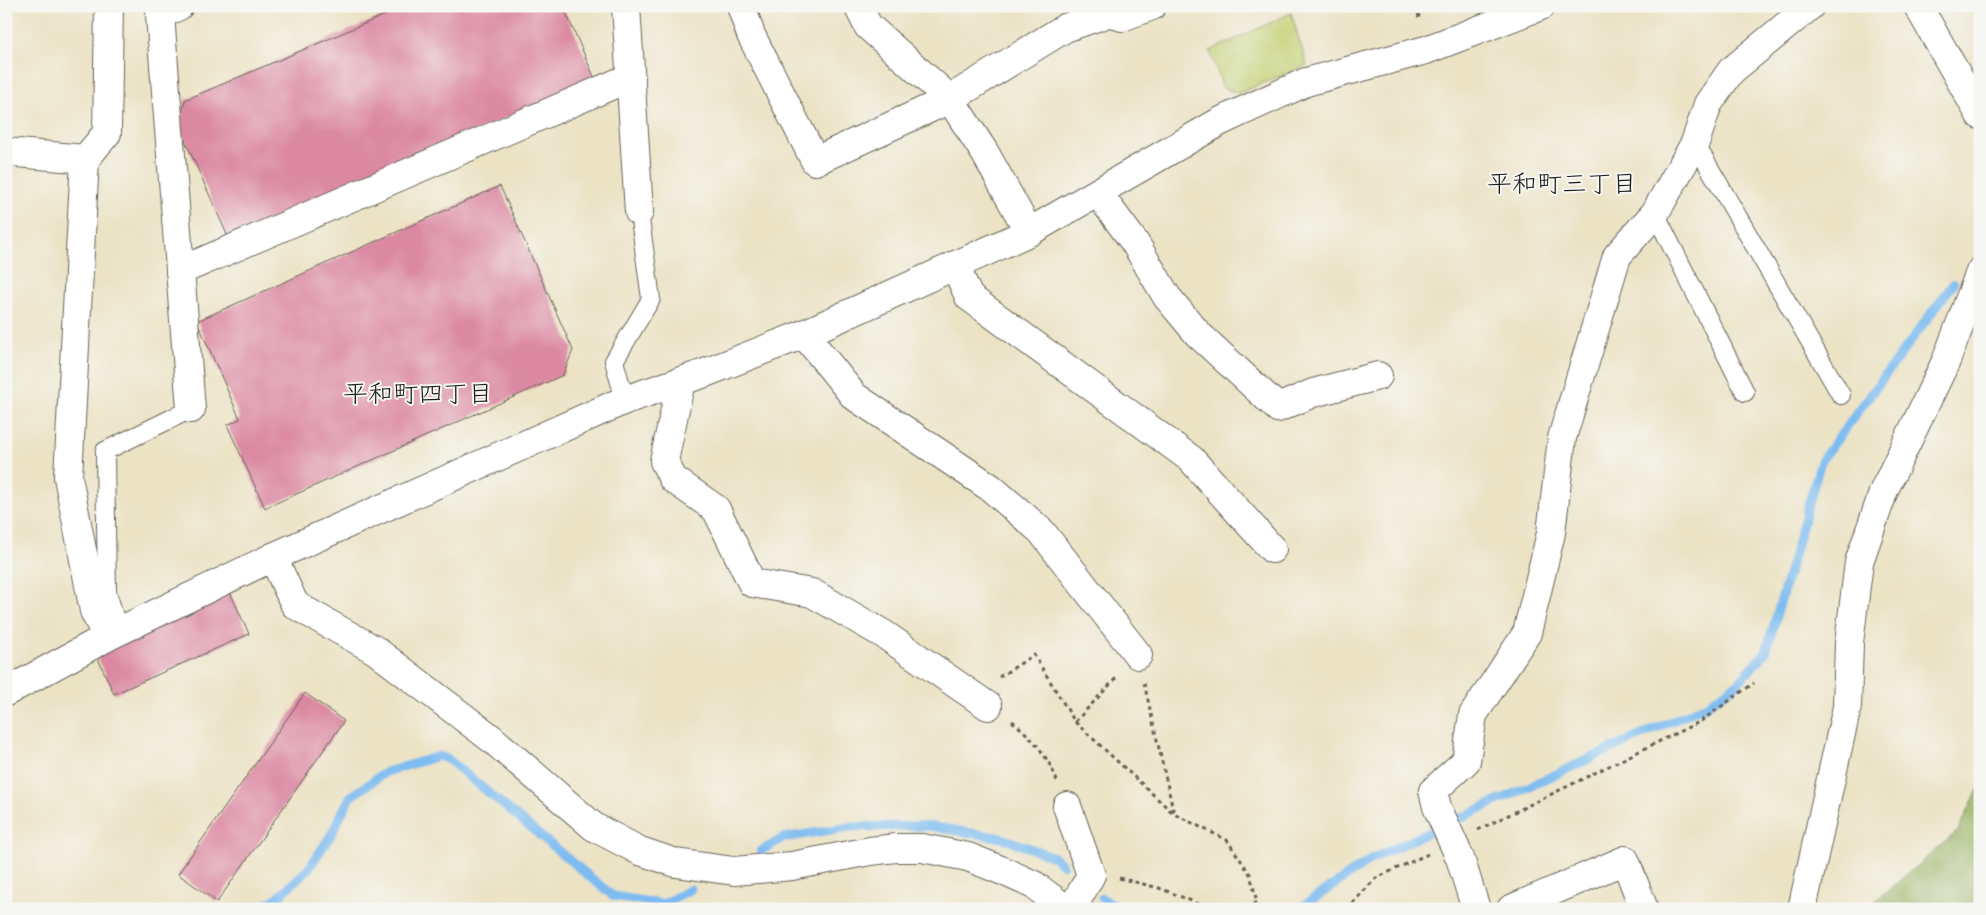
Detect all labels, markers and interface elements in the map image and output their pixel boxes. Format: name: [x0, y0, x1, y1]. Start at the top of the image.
district label: 平和町三丁目: [1487, 168, 1637, 200]
district label: 平和町四丁目: [343, 378, 493, 410]

